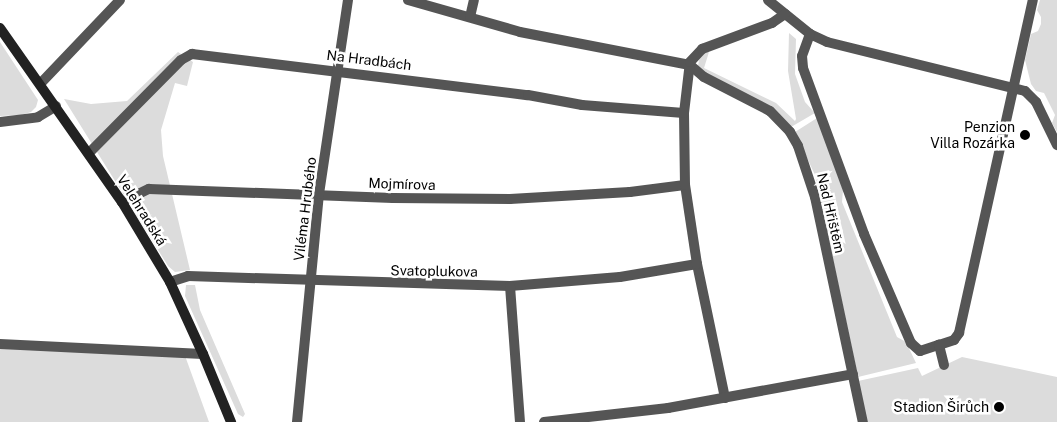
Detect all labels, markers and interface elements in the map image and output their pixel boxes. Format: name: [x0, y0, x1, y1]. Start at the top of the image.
street label: Na Hradbách: [326, 46, 412, 74]
place label: Penzion Villa Rozárka: [930, 119, 1015, 152]
marker: Penzion Villa Rozárka: [1019, 129, 1031, 141]
street label: Viléma Hrubého: [290, 156, 320, 262]
street label: Velehradská: [114, 171, 170, 249]
street label: Nad Hřištěm: [814, 171, 848, 255]
street label: Mojmírova: [368, 174, 436, 194]
street label: Svatoplukova: [390, 262, 478, 280]
place label: Stadion Širůch: [893, 399, 989, 415]
marker: Stadion Širůch: [993, 401, 1005, 413]

